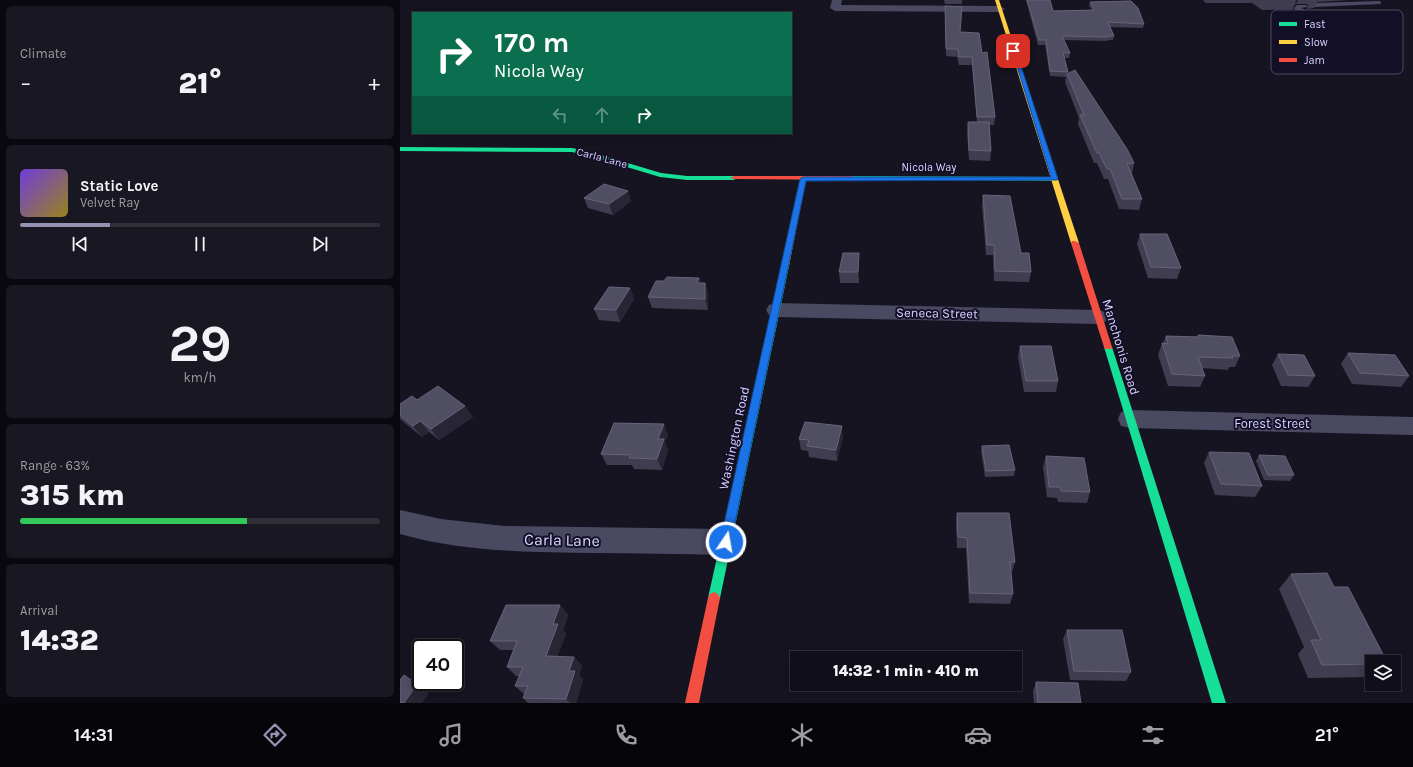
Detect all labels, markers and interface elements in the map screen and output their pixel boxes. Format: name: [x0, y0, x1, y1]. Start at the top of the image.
legend: [1271, 10, 1403, 74]
text: Fast: [1304, 18, 1325, 31]
text: 170 m: [494, 26, 569, 59]
icon: right: [428, 28, 480, 80]
pin: [996, 34, 1030, 68]
text: Slow: [1304, 36, 1328, 49]
icon: arrive: [1002, 40, 1024, 62]
text: Climate: [20, 46, 66, 61]
text: Jam: [1304, 54, 1325, 67]
text: Nicola Way: [494, 60, 584, 82]
text: 21°: [178, 65, 222, 101]
text: −: [20, 70, 32, 96]
text: +: [368, 70, 380, 96]
icon: left: [549, 104, 571, 126]
icon: ahead: [591, 104, 613, 126]
icon: right: [633, 104, 655, 126]
street label: Carla Lane: [575, 145, 629, 171]
street label: Nicola Way: [902, 161, 956, 174]
text: Static Love: [80, 177, 158, 195]
text: Velvet Ray: [80, 195, 140, 210]
icon: previous: [69, 233, 91, 255]
icon: pause: [189, 233, 211, 255]
icon: next: [309, 233, 331, 255]
street label: Manchonis Road: [1099, 297, 1143, 397]
street label: Seneca Street: [896, 305, 978, 321]
text: 29: [168, 313, 232, 374]
text: km/h: [184, 370, 216, 385]
street label: Washington Road: [716, 385, 752, 491]
street label: Forest Street: [1234, 416, 1310, 431]
text: Range · 63%: [20, 458, 90, 473]
text: 315 km: [20, 477, 125, 513]
position arrow: [705, 521, 747, 563]
street label: Carla Lane: [524, 530, 600, 550]
text: Arrival: [20, 603, 58, 618]
text: 14:32: [20, 622, 98, 658]
speed limit sign: 40: [412, 639, 464, 691]
map controls: [1365, 655, 1401, 691]
button: layers: [1365, 655, 1401, 691]
text: 14:32 · 1 min · 410 m: [833, 662, 979, 680]
icon: directions: [261, 721, 289, 749]
icon: music: [437, 721, 465, 749]
icon: phone: [612, 721, 640, 749]
icon: climate: [788, 721, 816, 749]
icon: car: [964, 721, 992, 749]
icon: filters: [1139, 721, 1167, 749]
text: 14:31: [74, 724, 113, 746]
text: 21°: [1315, 724, 1339, 746]

